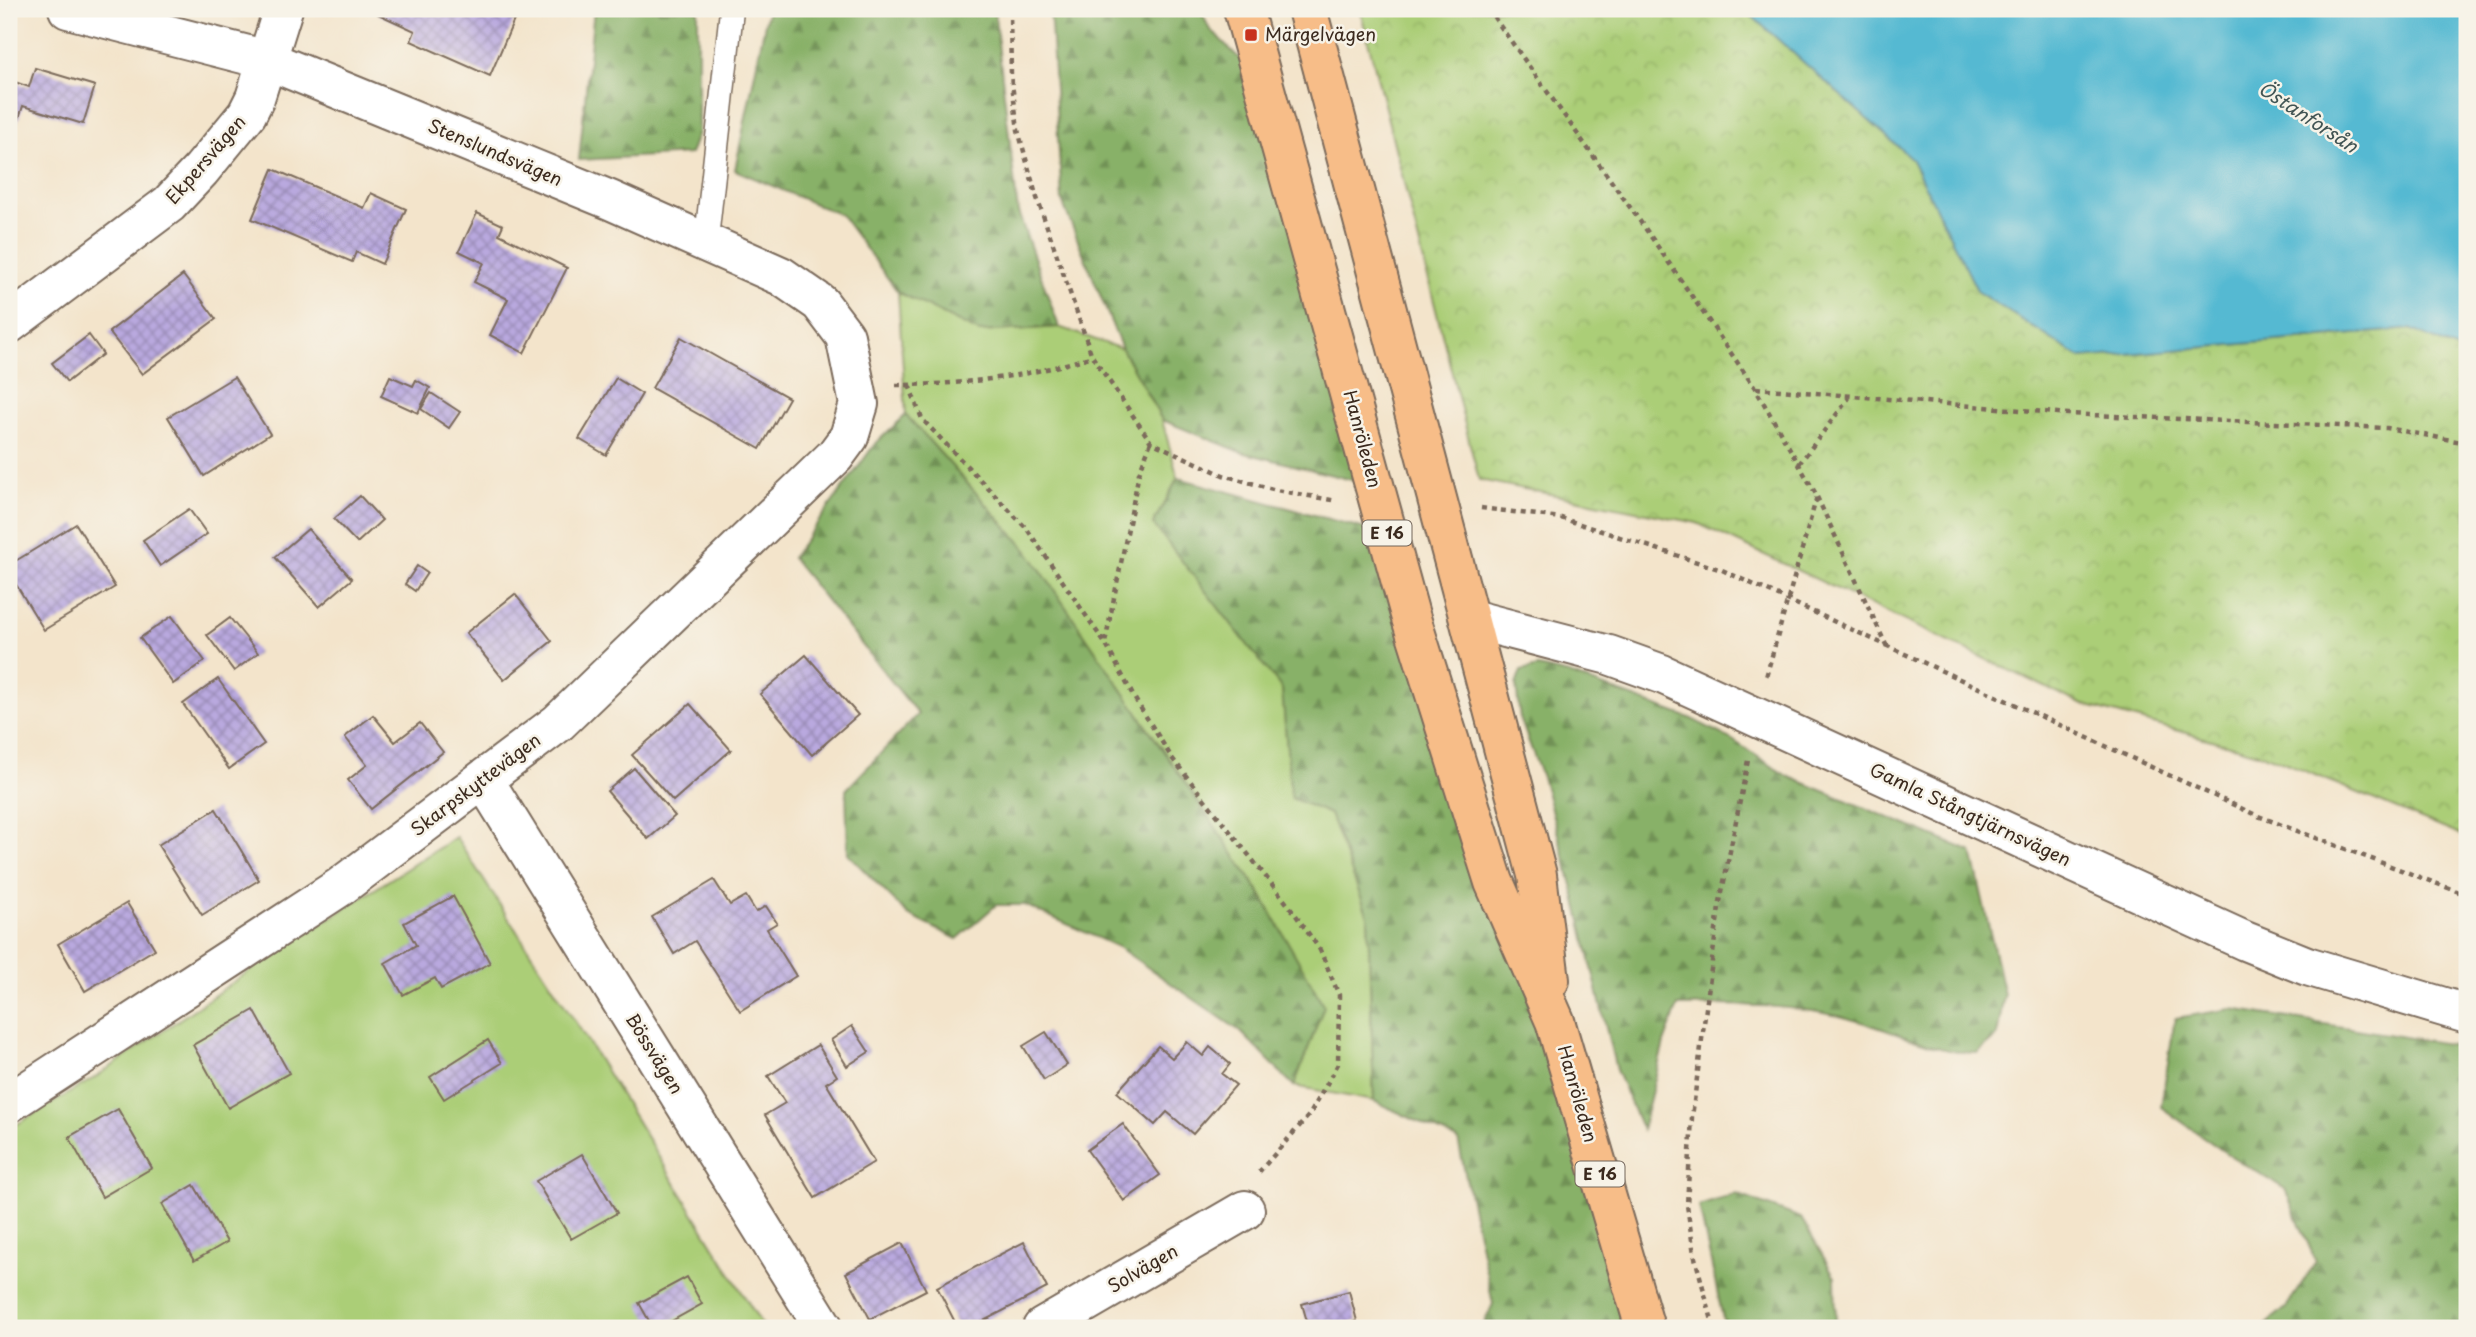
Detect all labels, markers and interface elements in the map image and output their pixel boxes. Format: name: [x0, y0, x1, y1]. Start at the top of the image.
place label: Märgelvägen: [1265, 20, 1376, 47]
marker: Märgelvägen: [1243, 27, 1259, 43]
water label: Östanforsån: [2253, 74, 2365, 160]
street label: Ekpersvägen: [158, 108, 251, 210]
street label: Stenslundsvägen: [424, 111, 567, 192]
street label: Hanröleden: [1337, 387, 1389, 490]
road number: E 16: [1362, 520, 1412, 546]
street label: Skarpskyttevägen: [404, 726, 546, 842]
street label: Gamla Stångtjärnsvägen: [1866, 755, 2076, 872]
street label: Bössvägen: [620, 1008, 691, 1099]
street label: Hanröleden: [1552, 1042, 1605, 1145]
road number: E 16: [1576, 1162, 1624, 1186]
street label: Solvägen: [1102, 1237, 1182, 1299]

